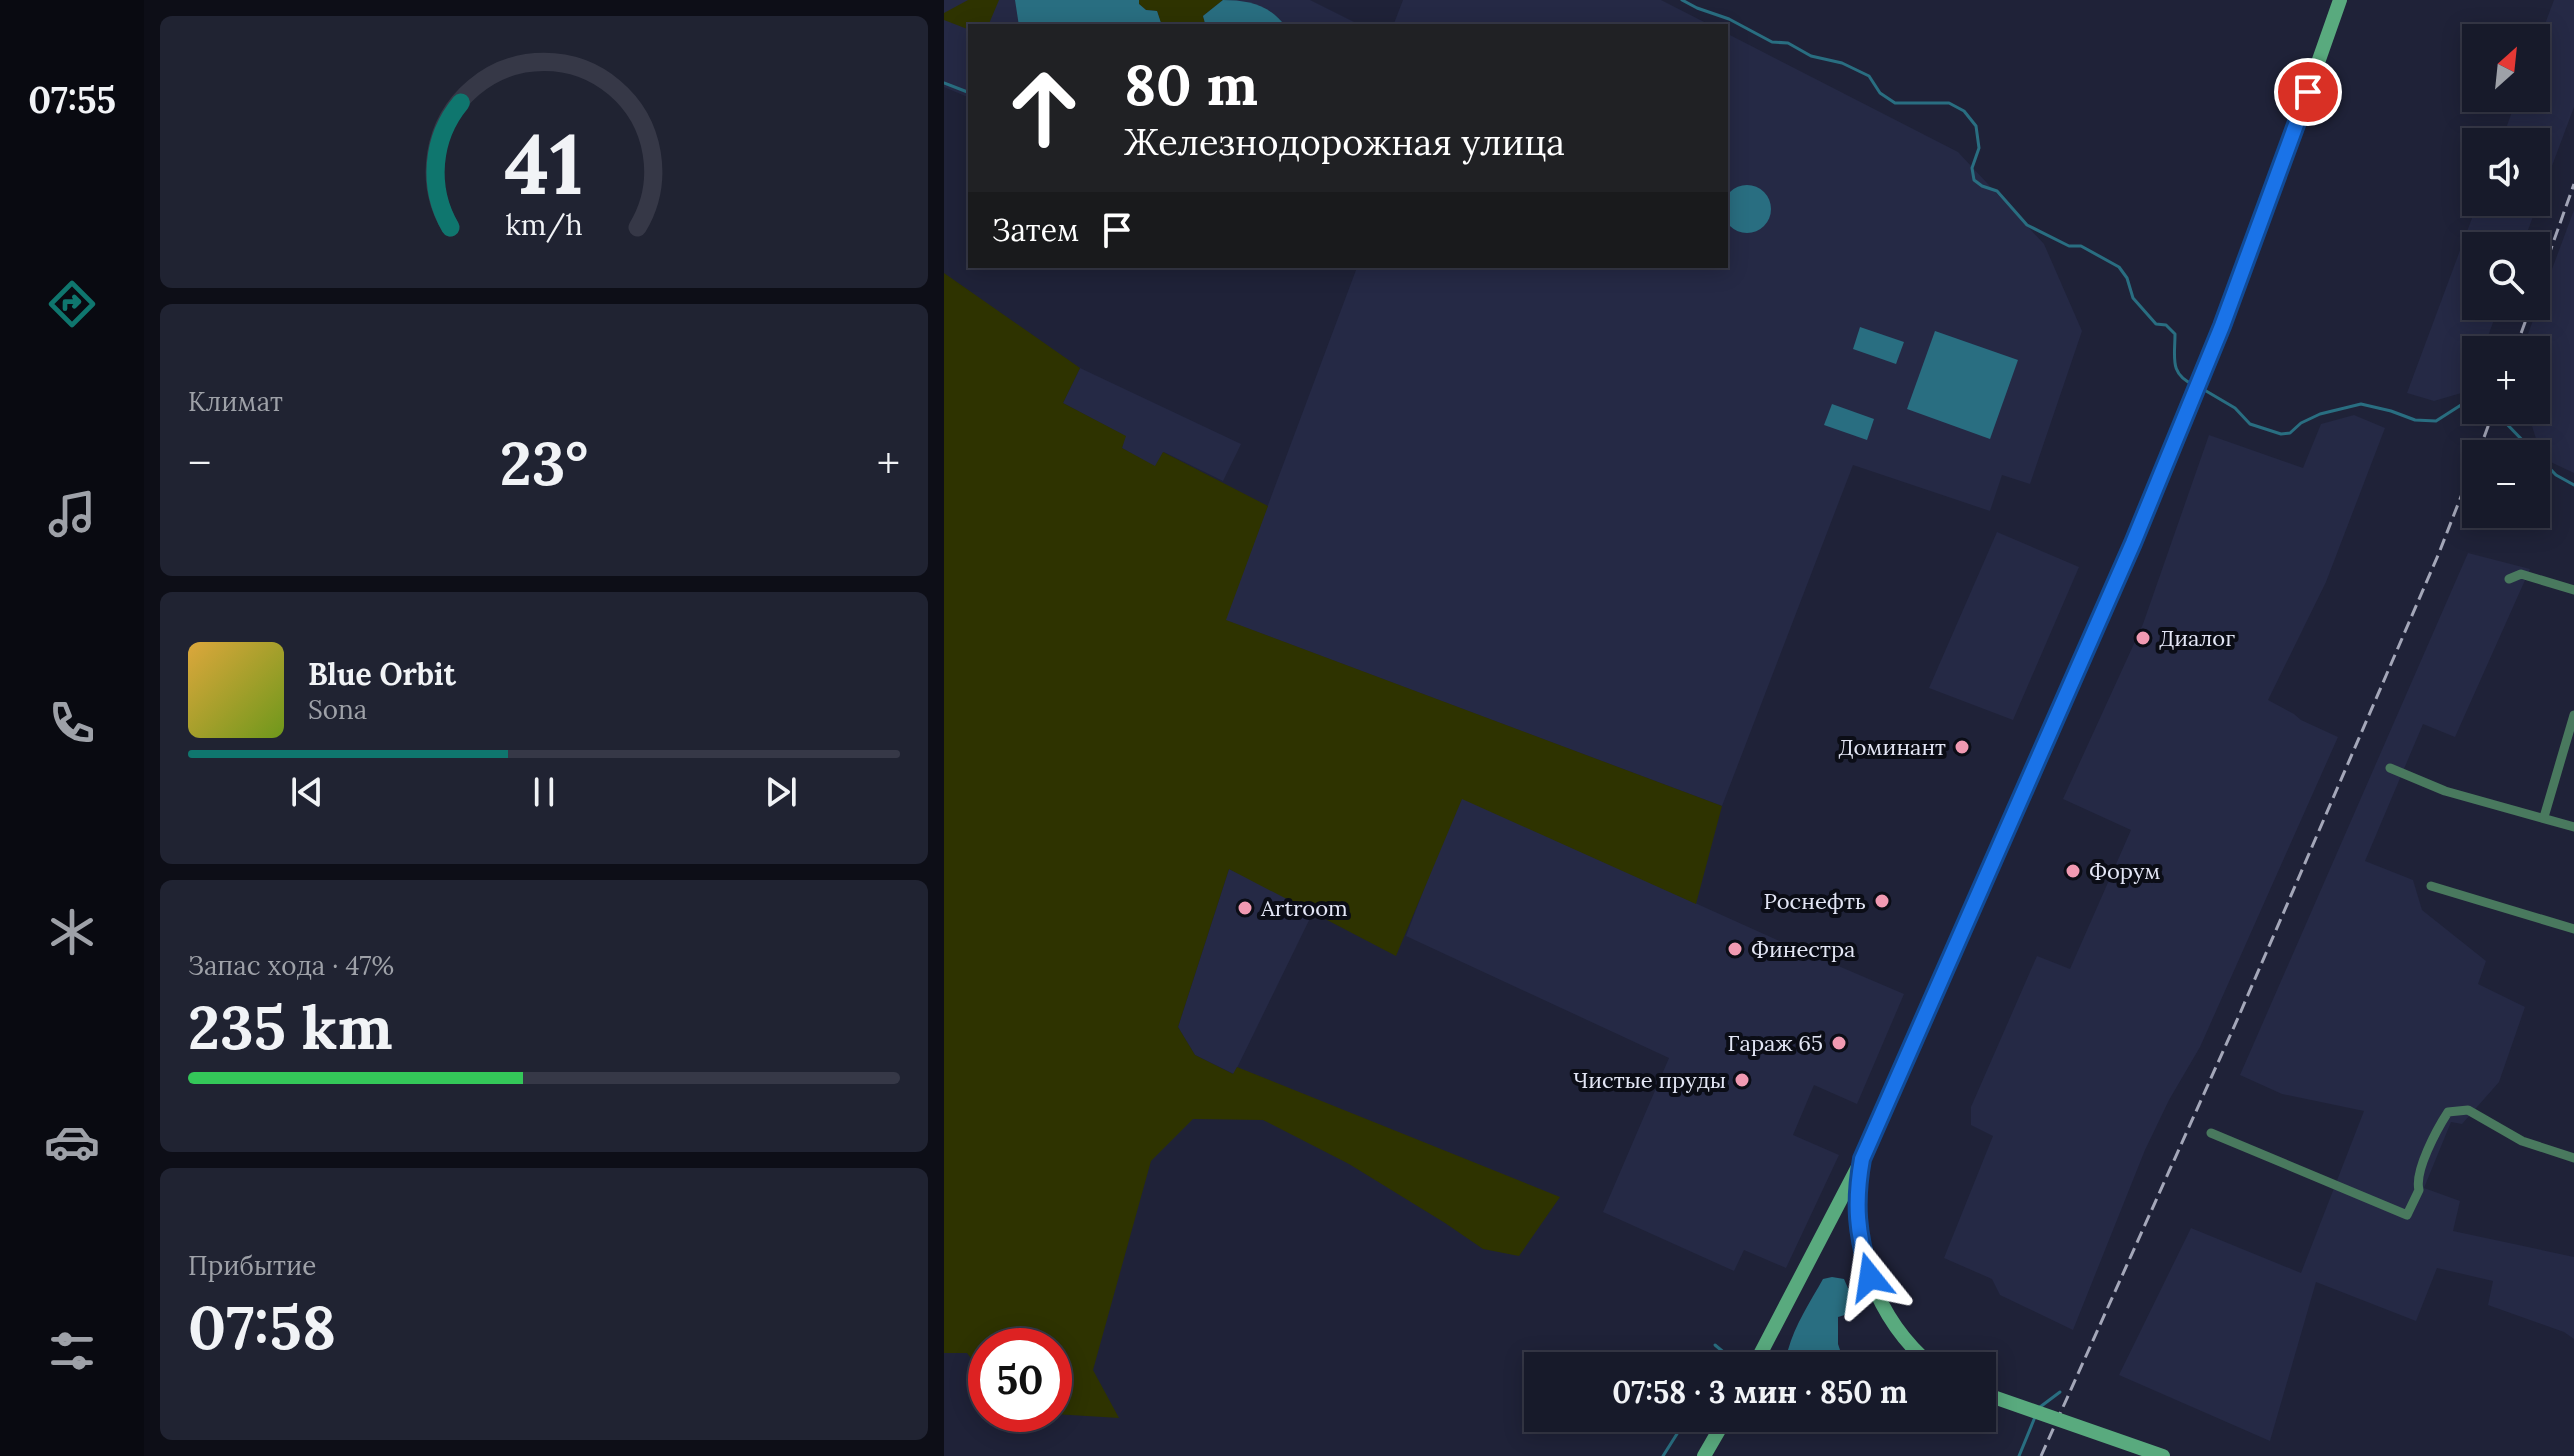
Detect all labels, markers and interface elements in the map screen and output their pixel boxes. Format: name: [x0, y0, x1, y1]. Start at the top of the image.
north arrow: [2462, 24, 2550, 112]
map controls: [2462, 24, 2550, 528]
text: 80 m: [1124, 49, 1258, 120]
icon: ahead: [992, 56, 1096, 160]
pin: [2274, 58, 2342, 126]
icon: arrive: [2286, 70, 2330, 114]
text: 07:55: [28, 77, 116, 123]
text: 41: [504, 110, 584, 217]
text: Железнодорожная улица: [1124, 119, 1565, 165]
button: sound: [2462, 128, 2550, 216]
text: km/h: [505, 206, 583, 243]
icon: arrive: [1095, 208, 1139, 252]
text: Затем: [992, 211, 1079, 249]
button: search: [2462, 232, 2550, 320]
icon: directions: [44, 276, 100, 332]
button: +: [2462, 336, 2550, 424]
text: Климат: [188, 385, 283, 418]
text: 23°: [500, 425, 588, 501]
text: −: [188, 435, 211, 491]
text: +: [877, 435, 900, 491]
button: −: [2462, 440, 2550, 528]
icon: music: [44, 486, 100, 542]
place label: Диалог: [2159, 624, 2235, 652]
marker: Диалог: [2134, 629, 2152, 647]
text: Blue Orbit: [308, 655, 456, 693]
text: Sona: [308, 693, 367, 726]
icon: phone: [44, 695, 100, 751]
place label: Доминант: [1838, 733, 1946, 761]
marker: Доминант: [1953, 738, 1971, 756]
icon: previous: [285, 770, 329, 814]
icon: pause: [522, 770, 566, 814]
icon: next: [759, 770, 803, 814]
place label: Форум: [2089, 857, 2161, 885]
marker: Форум: [2064, 862, 2082, 880]
place label: Роснефть: [1763, 887, 1866, 915]
marker: Роснефть: [1873, 892, 1891, 910]
place label: Artroom: [1260, 894, 1348, 922]
marker: Artroom: [1236, 899, 1254, 917]
icon: climate: [44, 904, 100, 960]
place label: Финестра: [1751, 935, 1855, 963]
marker: Финестра: [1726, 940, 1744, 958]
text: Запас хода · 47%: [188, 949, 394, 982]
text: 235 km: [188, 989, 393, 1065]
place label: Гараж 65: [1728, 1029, 1823, 1057]
marker: Гараж 65: [1830, 1034, 1848, 1052]
place label: Чистые пруды: [1573, 1066, 1726, 1094]
marker: Чистые пруды: [1733, 1071, 1751, 1089]
icon: car: [44, 1114, 100, 1170]
position arrow: [1828, 1235, 1912, 1319]
text: Прибытие: [188, 1249, 316, 1282]
text: 07:58: [188, 1289, 336, 1365]
icon: filters: [44, 1323, 100, 1379]
speed limit sign: 50: [968, 1328, 1072, 1432]
text: 07:58 · 3 мин · 850 m: [1612, 1373, 1908, 1411]

